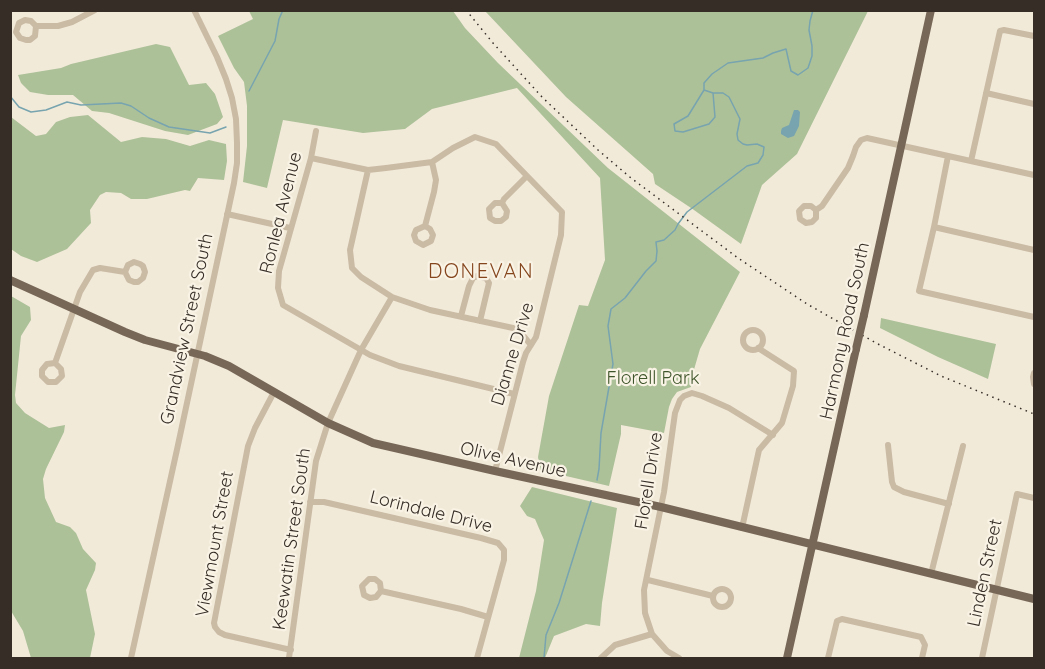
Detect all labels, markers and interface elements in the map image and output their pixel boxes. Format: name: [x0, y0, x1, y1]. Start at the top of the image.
street label: Ronlea Avenue: [255, 150, 307, 276]
street label: Grandview Street South: [156, 231, 218, 427]
street label: Harmony Road South: [816, 240, 874, 422]
district label: DONEVAN: [428, 260, 534, 284]
street label: Dianne Drive: [487, 300, 539, 408]
park label: Florell Park: [606, 368, 700, 390]
street label: Florell Drive: [631, 431, 667, 531]
street label: Olive Avenue: [458, 437, 568, 483]
street label: Keewatin Street South: [269, 447, 315, 631]
street label: Viewmount Street: [192, 469, 238, 619]
street label: Lorindale Drive: [367, 486, 495, 538]
street label: Linden Street: [963, 517, 1007, 629]

